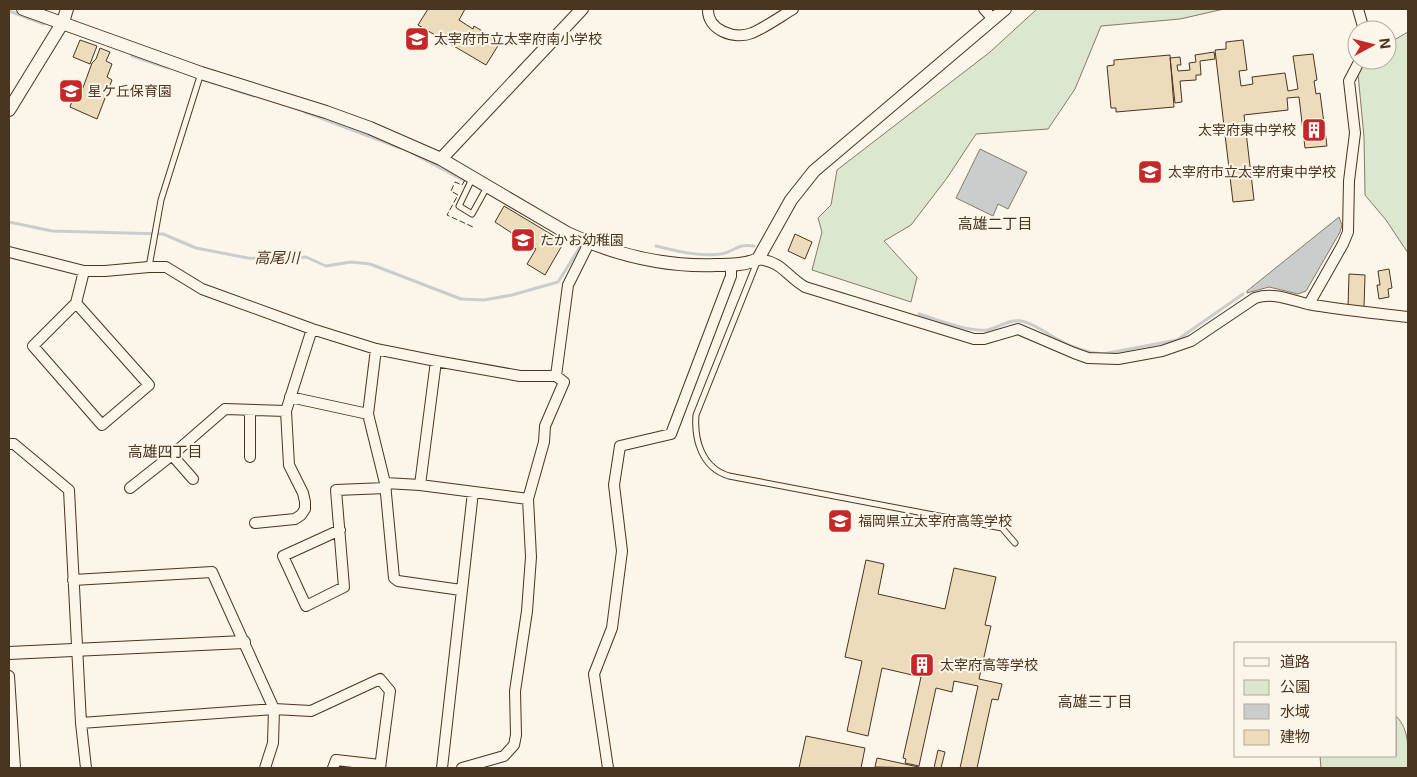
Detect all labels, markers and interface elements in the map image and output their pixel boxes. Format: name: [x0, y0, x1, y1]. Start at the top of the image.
north arrow: [1347, 20, 1397, 70]
school or university icon: 太宰府市立太宰府南小学校: [404, 26, 430, 52]
place label: 太宰府市立太宰府南小学校: [434, 30, 602, 47]
text: N: [1376, 37, 1394, 50]
school or university icon: 星ケ丘保育園: [58, 78, 84, 104]
place label: 星ケ丘保育園: [88, 82, 172, 99]
building icon: 太宰府東中学校: [1301, 117, 1327, 143]
place label: 太宰府東中学校: [1198, 121, 1296, 138]
school or university icon: 太宰府市立太宰府東中学校: [1137, 159, 1163, 185]
place label: 太宰府市立太宰府東中学校: [1168, 163, 1336, 180]
district label: 高雄二丁目: [957, 214, 1033, 233]
school or university icon: たかお幼稚園: [510, 227, 536, 253]
place label: たかお幼稚園: [540, 231, 624, 248]
water label: 高尾川: [254, 248, 301, 267]
district label: 高雄四丁目: [127, 442, 203, 461]
school or university icon: 福岡県立太宰府高等学校: [827, 508, 853, 534]
place label: 福岡県立太宰府高等学校: [858, 512, 1012, 529]
legend: [1234, 642, 1397, 757]
building icon: 太宰府高等学校: [909, 652, 935, 678]
text: 道路: [1280, 652, 1310, 671]
place label: 太宰府高等学校: [940, 656, 1038, 673]
text: 公園: [1280, 677, 1310, 696]
district label: 高雄三丁目: [1057, 692, 1133, 711]
text: 水域: [1280, 702, 1310, 721]
text: 建物: [1280, 727, 1310, 746]

